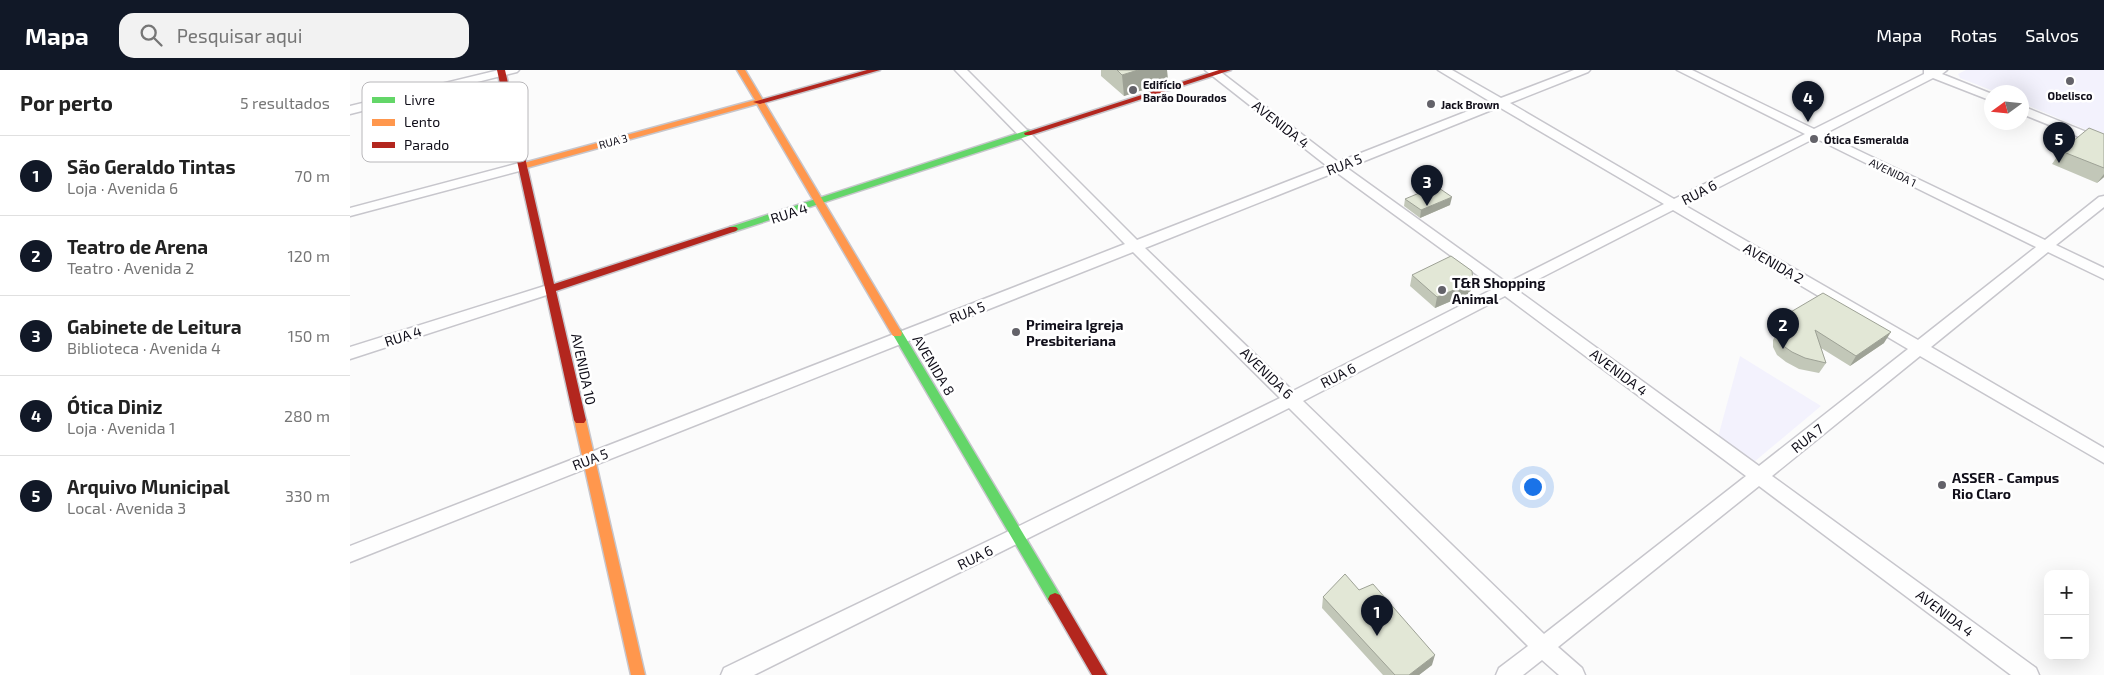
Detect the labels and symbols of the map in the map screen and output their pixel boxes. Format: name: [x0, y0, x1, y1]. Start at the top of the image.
marker: Obelisco: [2064, 75, 2076, 87]
place label: Edifício Barão Dourados: [1143, 78, 1227, 104]
pin: 4: [1792, 81, 1824, 122]
legend: [362, 82, 528, 162]
marker: Edifício Barão Dourados: [1127, 84, 1139, 96]
north arrow: [1984, 85, 2029, 130]
place label: Obelisco: [2048, 89, 2093, 102]
text: Livre: [404, 91, 435, 108]
street label: AVENIDA 4: [1249, 97, 1313, 151]
marker: Jack Brown: [1425, 98, 1437, 110]
place label: Jack Brown: [1441, 98, 1499, 111]
text: Lento: [404, 113, 440, 130]
pin: 5: [2043, 122, 2075, 163]
street label: RUA 3: [597, 131, 629, 151]
marker: Ótica Esmeralda: [1808, 133, 1820, 145]
place label: Ótica Esmeralda: [1824, 133, 1909, 146]
text: Parado: [404, 136, 449, 153]
street label: RUA 5: [1324, 149, 1364, 179]
street label: AVENIDA 1: [1867, 155, 1919, 189]
pin: 3: [1411, 165, 1443, 206]
street label: RUA 6: [1678, 176, 1720, 208]
street label: RUA 4: [768, 199, 810, 227]
street label: AVENIDA 2: [1741, 239, 1807, 287]
place label: T&R Shopping Animal: [1452, 274, 1545, 307]
marker: T&R Shopping Animal: [1436, 284, 1448, 296]
street label: RUA 5: [947, 297, 987, 327]
pin: 2: [1767, 308, 1799, 349]
place label: Primeira Igreja Presbiteriana: [1026, 316, 1123, 349]
street label: RUA 4: [382, 322, 424, 350]
marker: Primeira Igreja Presbiteriana: [1010, 326, 1022, 338]
street label: AVENIDA 10: [568, 332, 600, 406]
street label: AVENIDA 8: [909, 332, 959, 398]
street label: AVENIDA 6: [1237, 344, 1297, 402]
street label: AVENIDA 4: [1587, 345, 1651, 399]
street label: RUA 6: [1317, 359, 1359, 391]
street label: RUA 7: [1787, 420, 1827, 456]
street label: RUA 5: [570, 444, 610, 474]
place label: ASSER - Campus Rio Claro: [1952, 469, 2059, 502]
your location: [1520, 474, 1546, 500]
marker: ASSER - Campus Rio Claro: [1936, 479, 1948, 491]
street label: RUA 6: [954, 541, 996, 573]
street label: AVENIDA 4: [1913, 586, 1977, 640]
pin: 1: [1361, 595, 1393, 636]

